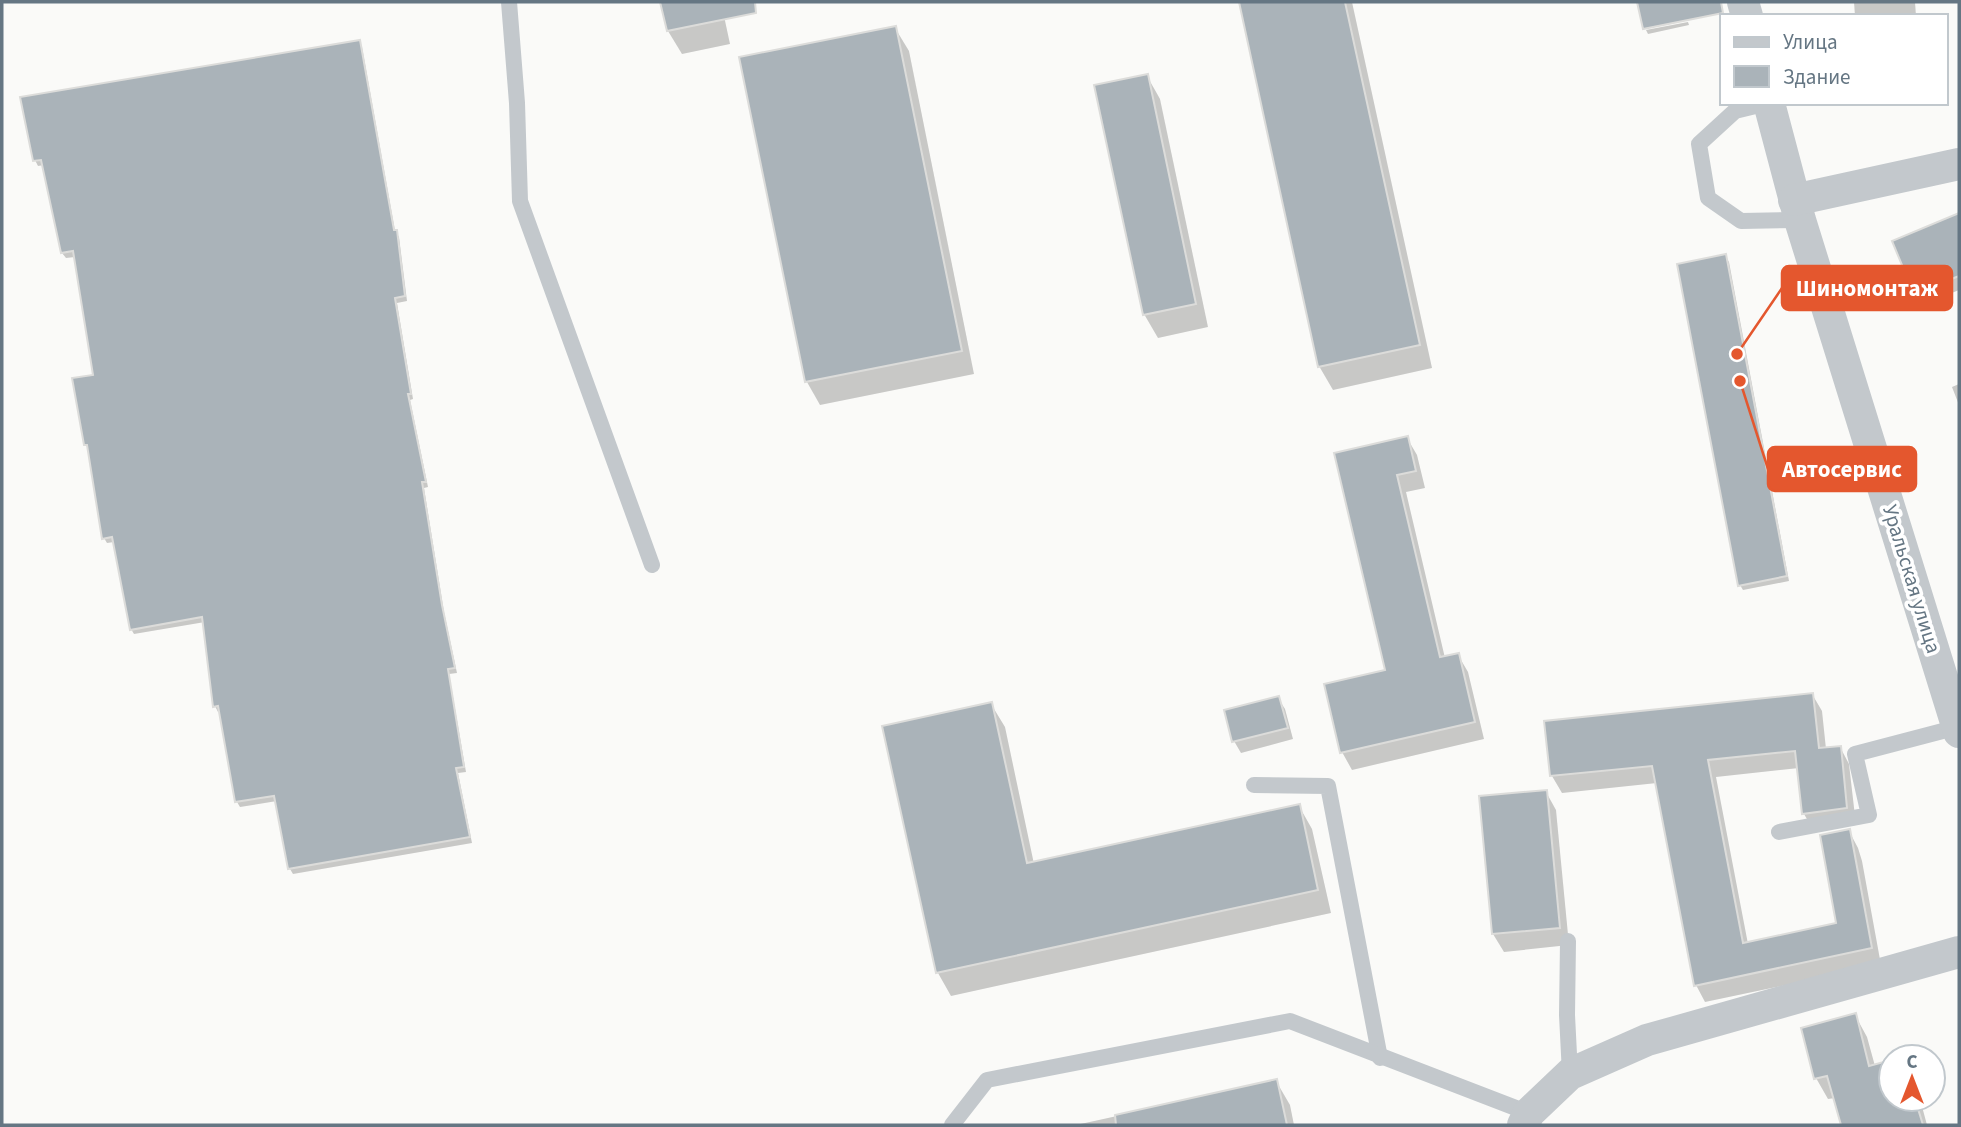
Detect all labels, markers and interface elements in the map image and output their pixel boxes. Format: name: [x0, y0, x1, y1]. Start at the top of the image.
legend: [1720, 14, 1947, 105]
text: Улица: [1783, 27, 1838, 57]
text: Здание: [1783, 62, 1851, 92]
callout: Шиномонтаж: [1782, 266, 1952, 310]
text: Шиномонтаж: [1796, 272, 1939, 305]
callout: Автосервис: [1768, 447, 1916, 491]
text: Автосервис: [1781, 453, 1902, 486]
street label: Уральская улица: [1875, 501, 1949, 657]
north arrow: [1877, 1043, 1947, 1113]
text: С: [1906, 1049, 1918, 1076]

